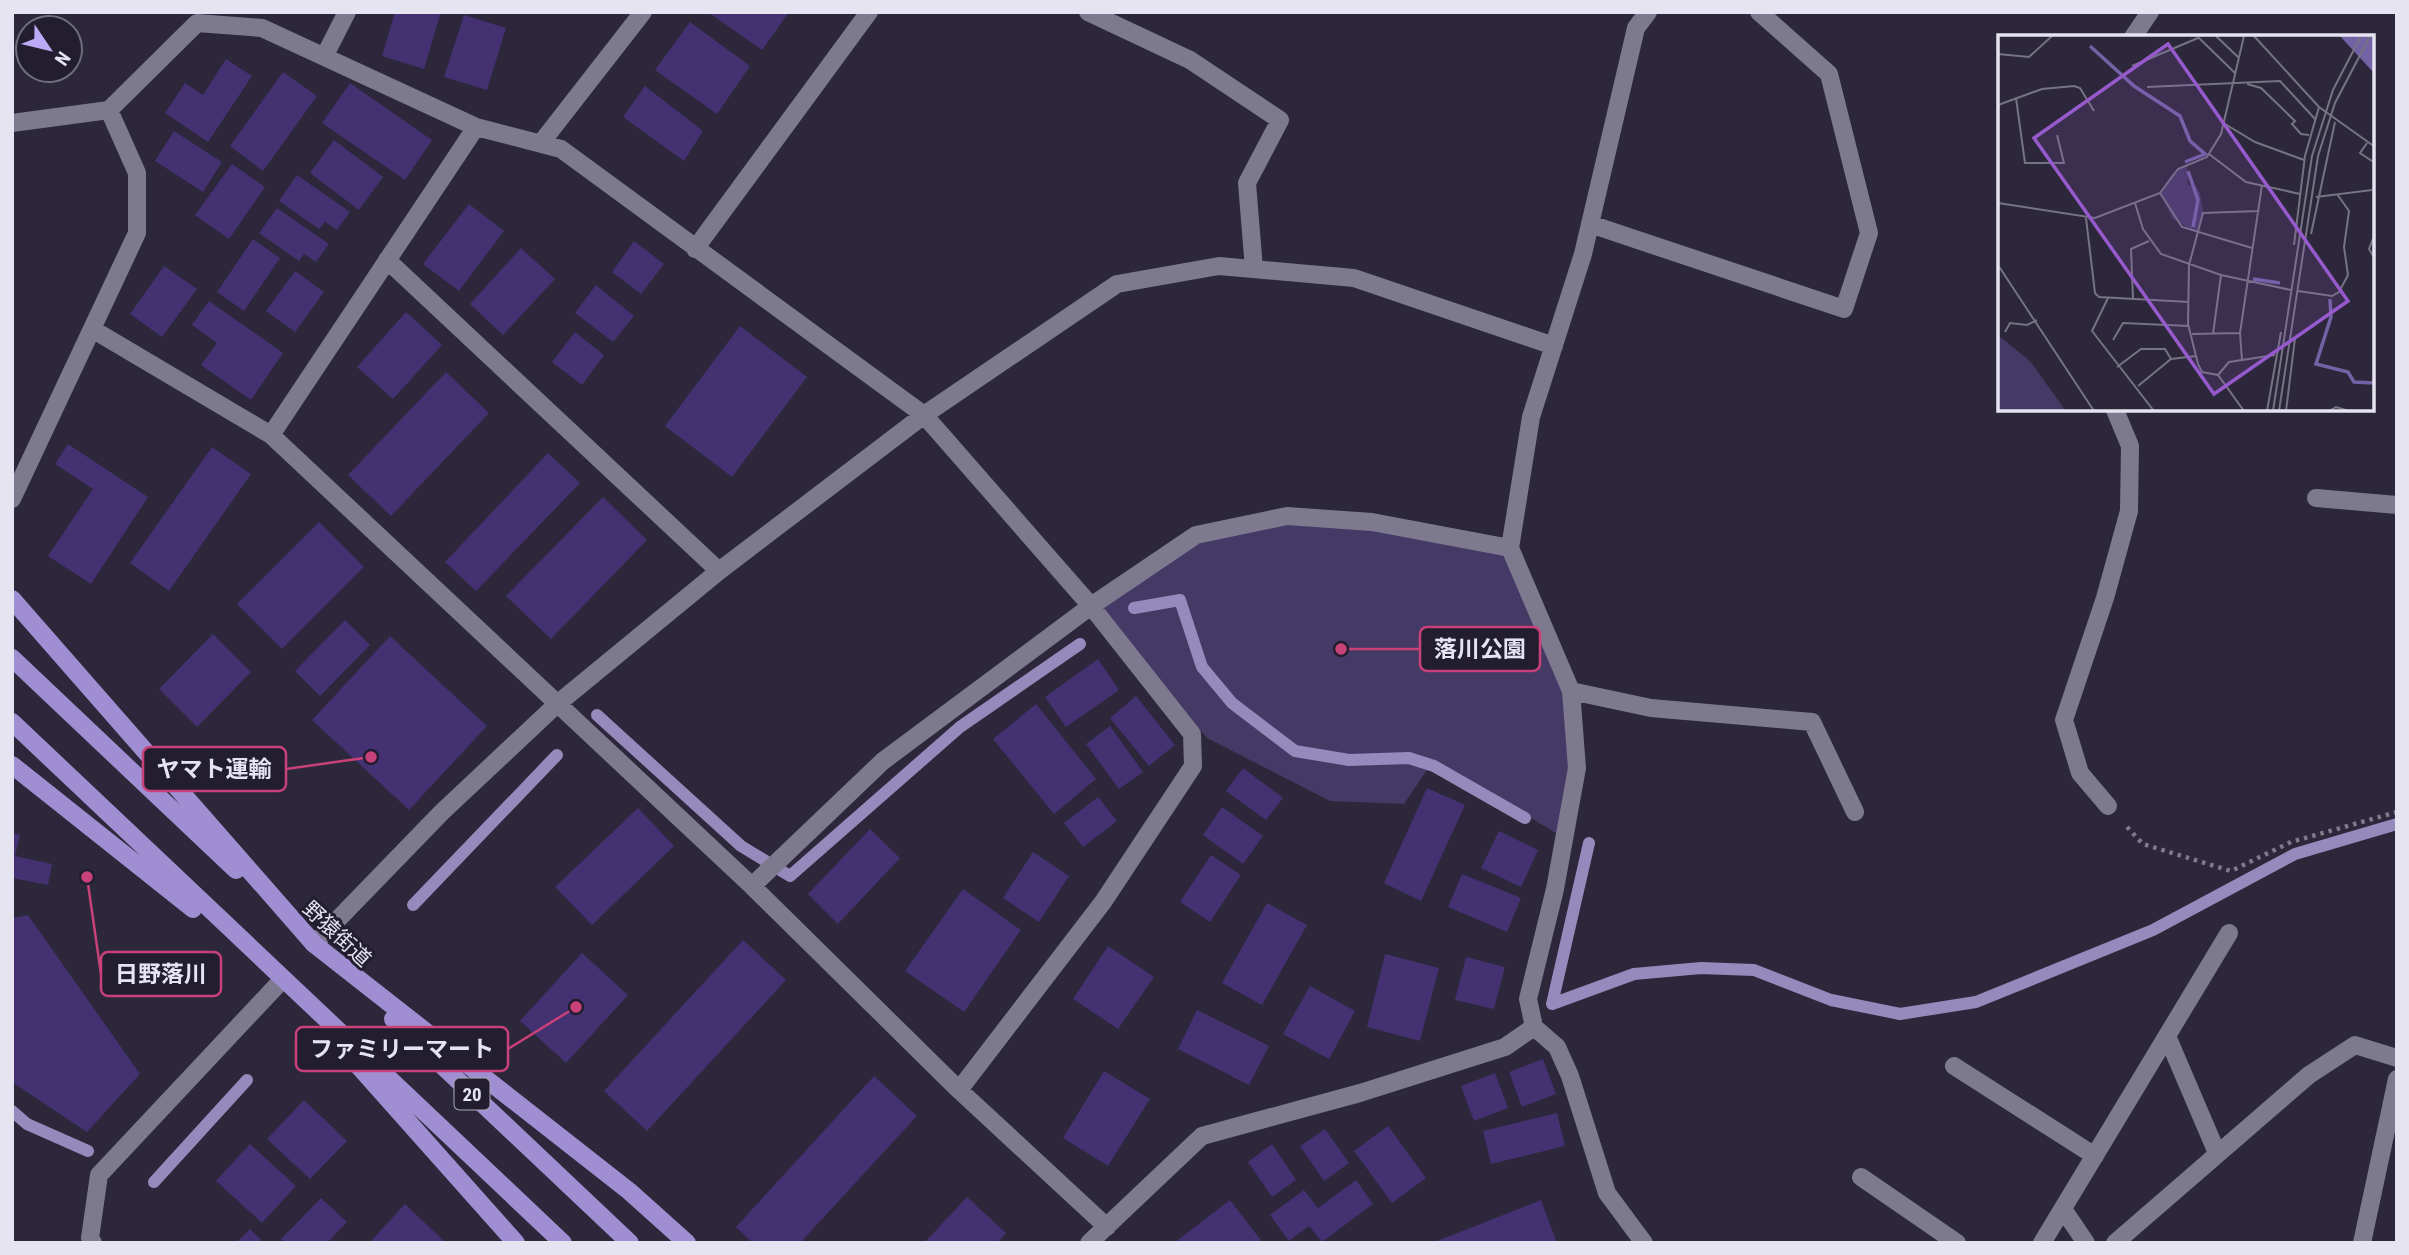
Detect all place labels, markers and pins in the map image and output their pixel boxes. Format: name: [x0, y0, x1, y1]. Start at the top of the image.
callout: 落川公園: [1420, 627, 1540, 671]
callout: ヤマト運輸: [143, 747, 286, 791]
callout: 日野落川: [101, 952, 221, 996]
callout: ファミリーマート: [296, 1027, 508, 1071]

